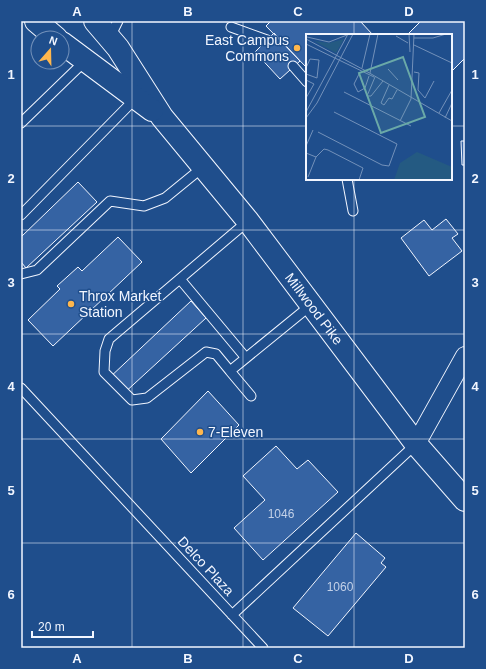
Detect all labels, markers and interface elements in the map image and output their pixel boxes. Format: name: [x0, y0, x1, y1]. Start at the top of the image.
text: A: [72, 4, 82, 19]
text: B: [183, 4, 193, 19]
text: C: [293, 4, 303, 19]
text: D: [404, 4, 414, 19]
north arrow: [30, 30, 70, 70]
place label: East Campus Commons: [205, 32, 289, 64]
text: N: [48, 34, 59, 48]
inset map: [306, 34, 452, 180]
marker: East Campus Commons: [292, 43, 302, 53]
text: 1: [7, 67, 15, 82]
text: 1: [471, 67, 479, 82]
text: 2: [7, 171, 15, 186]
text: 2: [471, 171, 479, 186]
street label: Millwood Pike: [282, 270, 346, 348]
text: 3: [7, 275, 15, 290]
text: 3: [471, 275, 479, 290]
place label: Throx Market Station: [79, 288, 162, 320]
marker: Throx Market Station: [66, 299, 76, 309]
text: 4: [7, 379, 15, 394]
text: 4: [471, 379, 479, 394]
place label: 7-Eleven: [208, 424, 263, 440]
marker: 7-Eleven: [195, 427, 205, 437]
text: 5: [7, 483, 15, 498]
text: 5: [471, 483, 479, 498]
house number: 1046: [268, 507, 295, 521]
street label: Delco Plaza: [175, 533, 237, 599]
house number: 1060: [327, 580, 354, 594]
text: 6: [7, 587, 15, 602]
text: 6: [471, 587, 479, 602]
scale bar: [32, 613, 93, 639]
text: 20 m: [38, 620, 65, 634]
text: A: [72, 651, 82, 666]
text: B: [183, 651, 193, 666]
text: C: [293, 651, 303, 666]
text: D: [404, 651, 414, 666]

